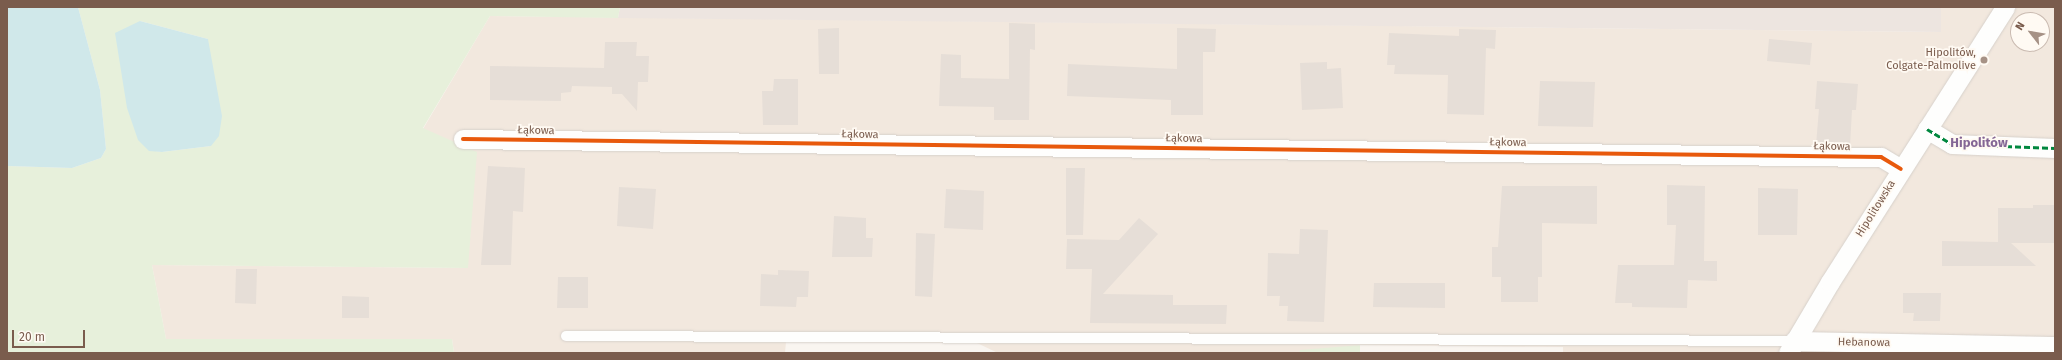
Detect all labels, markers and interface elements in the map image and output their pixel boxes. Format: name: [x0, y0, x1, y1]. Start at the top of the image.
north arrow: [2010, 12, 2050, 52]
text: N: [2013, 20, 2028, 33]
place label: Hipolitów, Colgate-Palmolive: [1886, 47, 1976, 73]
marker: Hipolitów, Colgate-Palmolive: [1979, 55, 1989, 65]
street label: Łąkowa: [517, 124, 555, 138]
street label: Łąkowa: [841, 128, 879, 142]
street label: Łąkowa: [1165, 132, 1203, 146]
district label: Hipolitów: [1950, 135, 2008, 151]
street label: Łąkowa: [1489, 136, 1527, 150]
street label: Łąkowa: [1813, 140, 1851, 154]
street label: Hipolitowska: [1853, 178, 1899, 240]
scale bar: [14, 322, 87, 348]
text: 20 m: [19, 330, 45, 344]
street label: Hebanowa: [1838, 336, 1890, 350]

